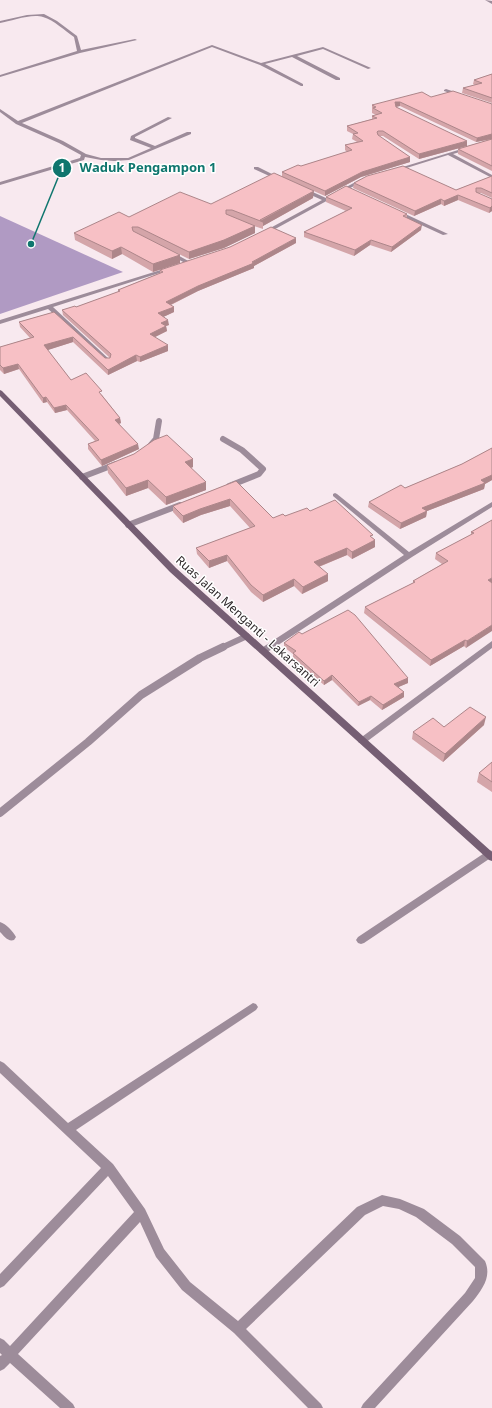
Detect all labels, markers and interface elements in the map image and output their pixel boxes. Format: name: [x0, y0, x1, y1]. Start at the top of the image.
callout: Waduk Pengampon 1: [52, 155, 224, 180]
text: Waduk Pengampon 1: [80, 158, 216, 176]
text: 1: [59, 159, 65, 176]
street label: Ruas Jalan Menganti - Lakarsantri: [172, 552, 324, 690]

